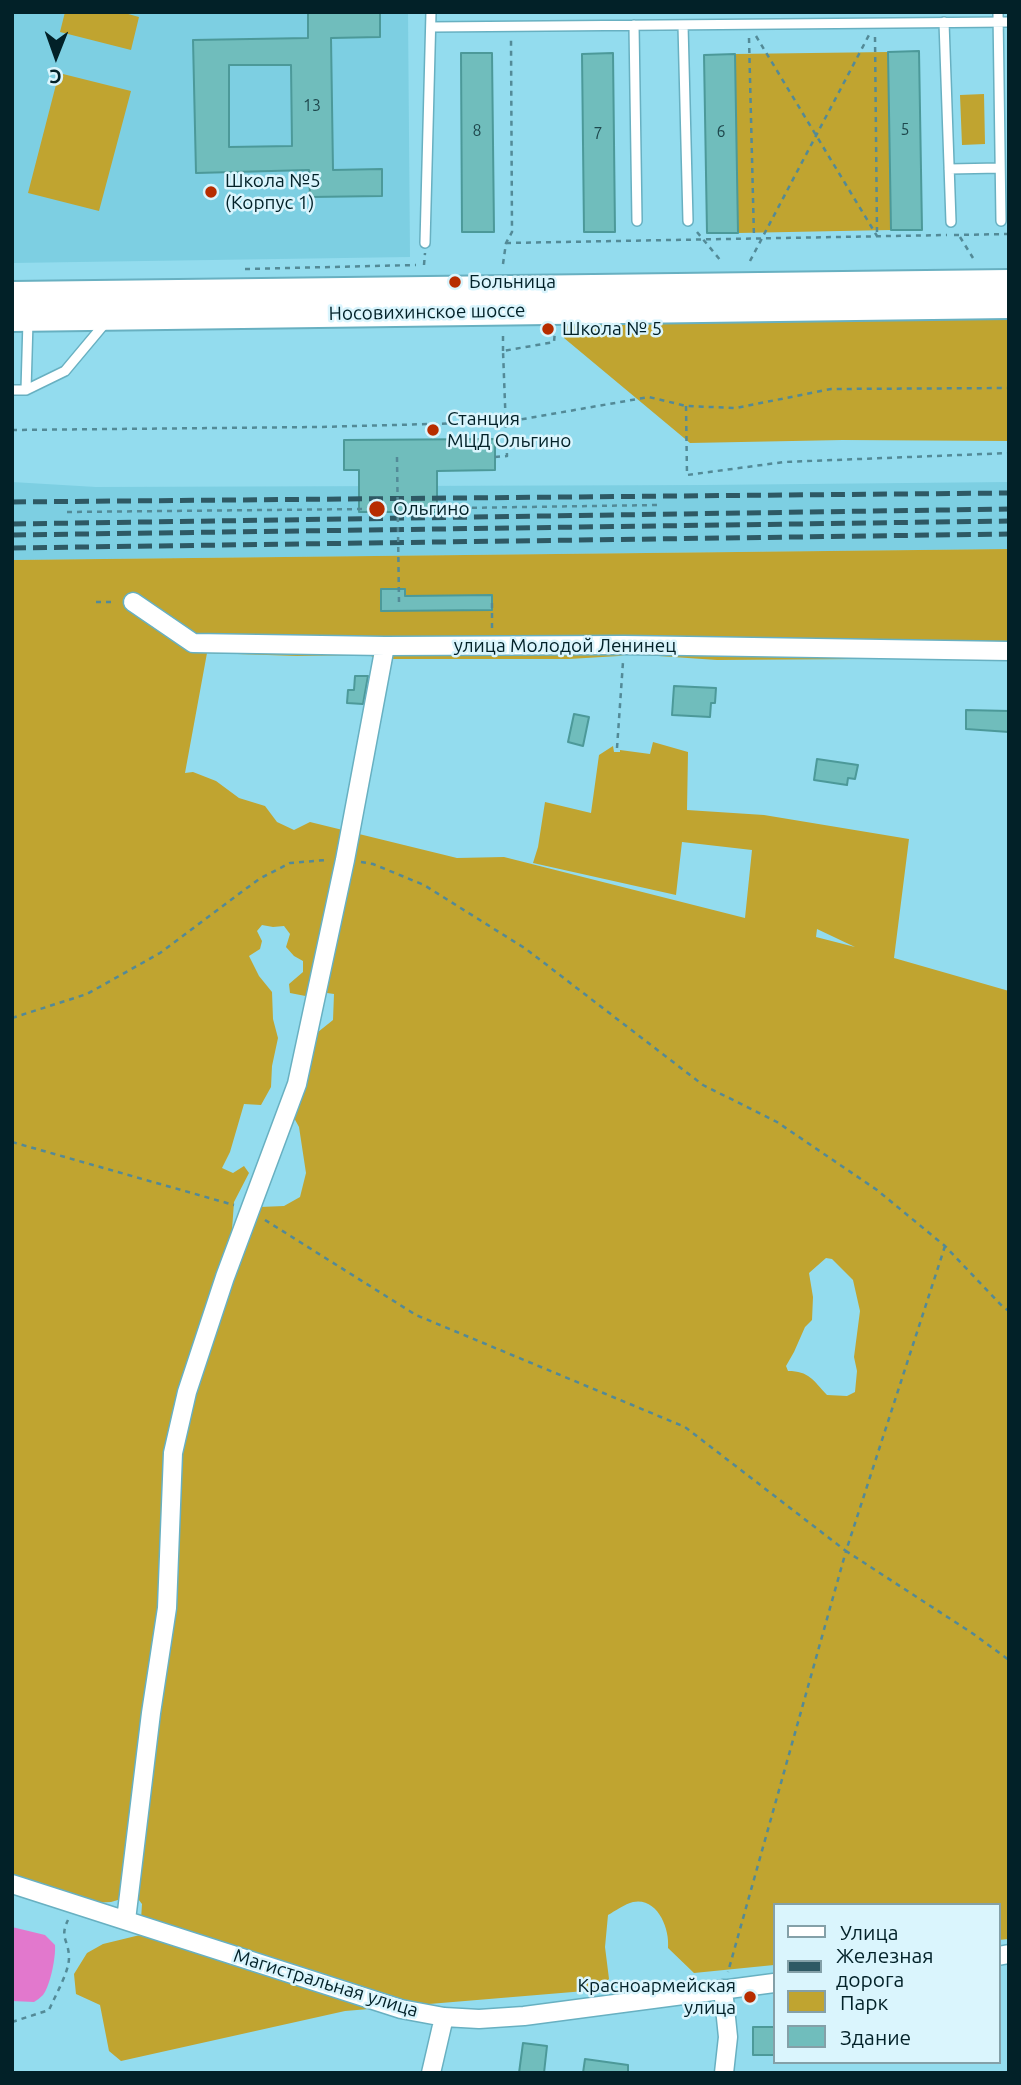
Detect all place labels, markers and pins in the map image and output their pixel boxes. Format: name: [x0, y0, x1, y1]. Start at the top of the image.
place label: Школа №5 (Корпус 1): [225, 170, 321, 214]
marker: Школа №5 (Корпус 1): [203, 184, 219, 200]
place label: Больница: [469, 271, 556, 293]
marker: Больница: [447, 274, 463, 290]
place label: Школа № 5: [562, 318, 662, 340]
marker: Школа № 5: [540, 321, 556, 337]
place label: Станция МЦД Ольгино: [447, 408, 571, 452]
marker: Станция МЦД Ольгино: [425, 422, 441, 438]
place label: Ольгино: [393, 498, 470, 520]
marker: Ольгино: [367, 499, 387, 519]
place label: Красноармейская улица: [577, 1975, 736, 2019]
marker: Красноармейская улица: [742, 1989, 758, 2005]

